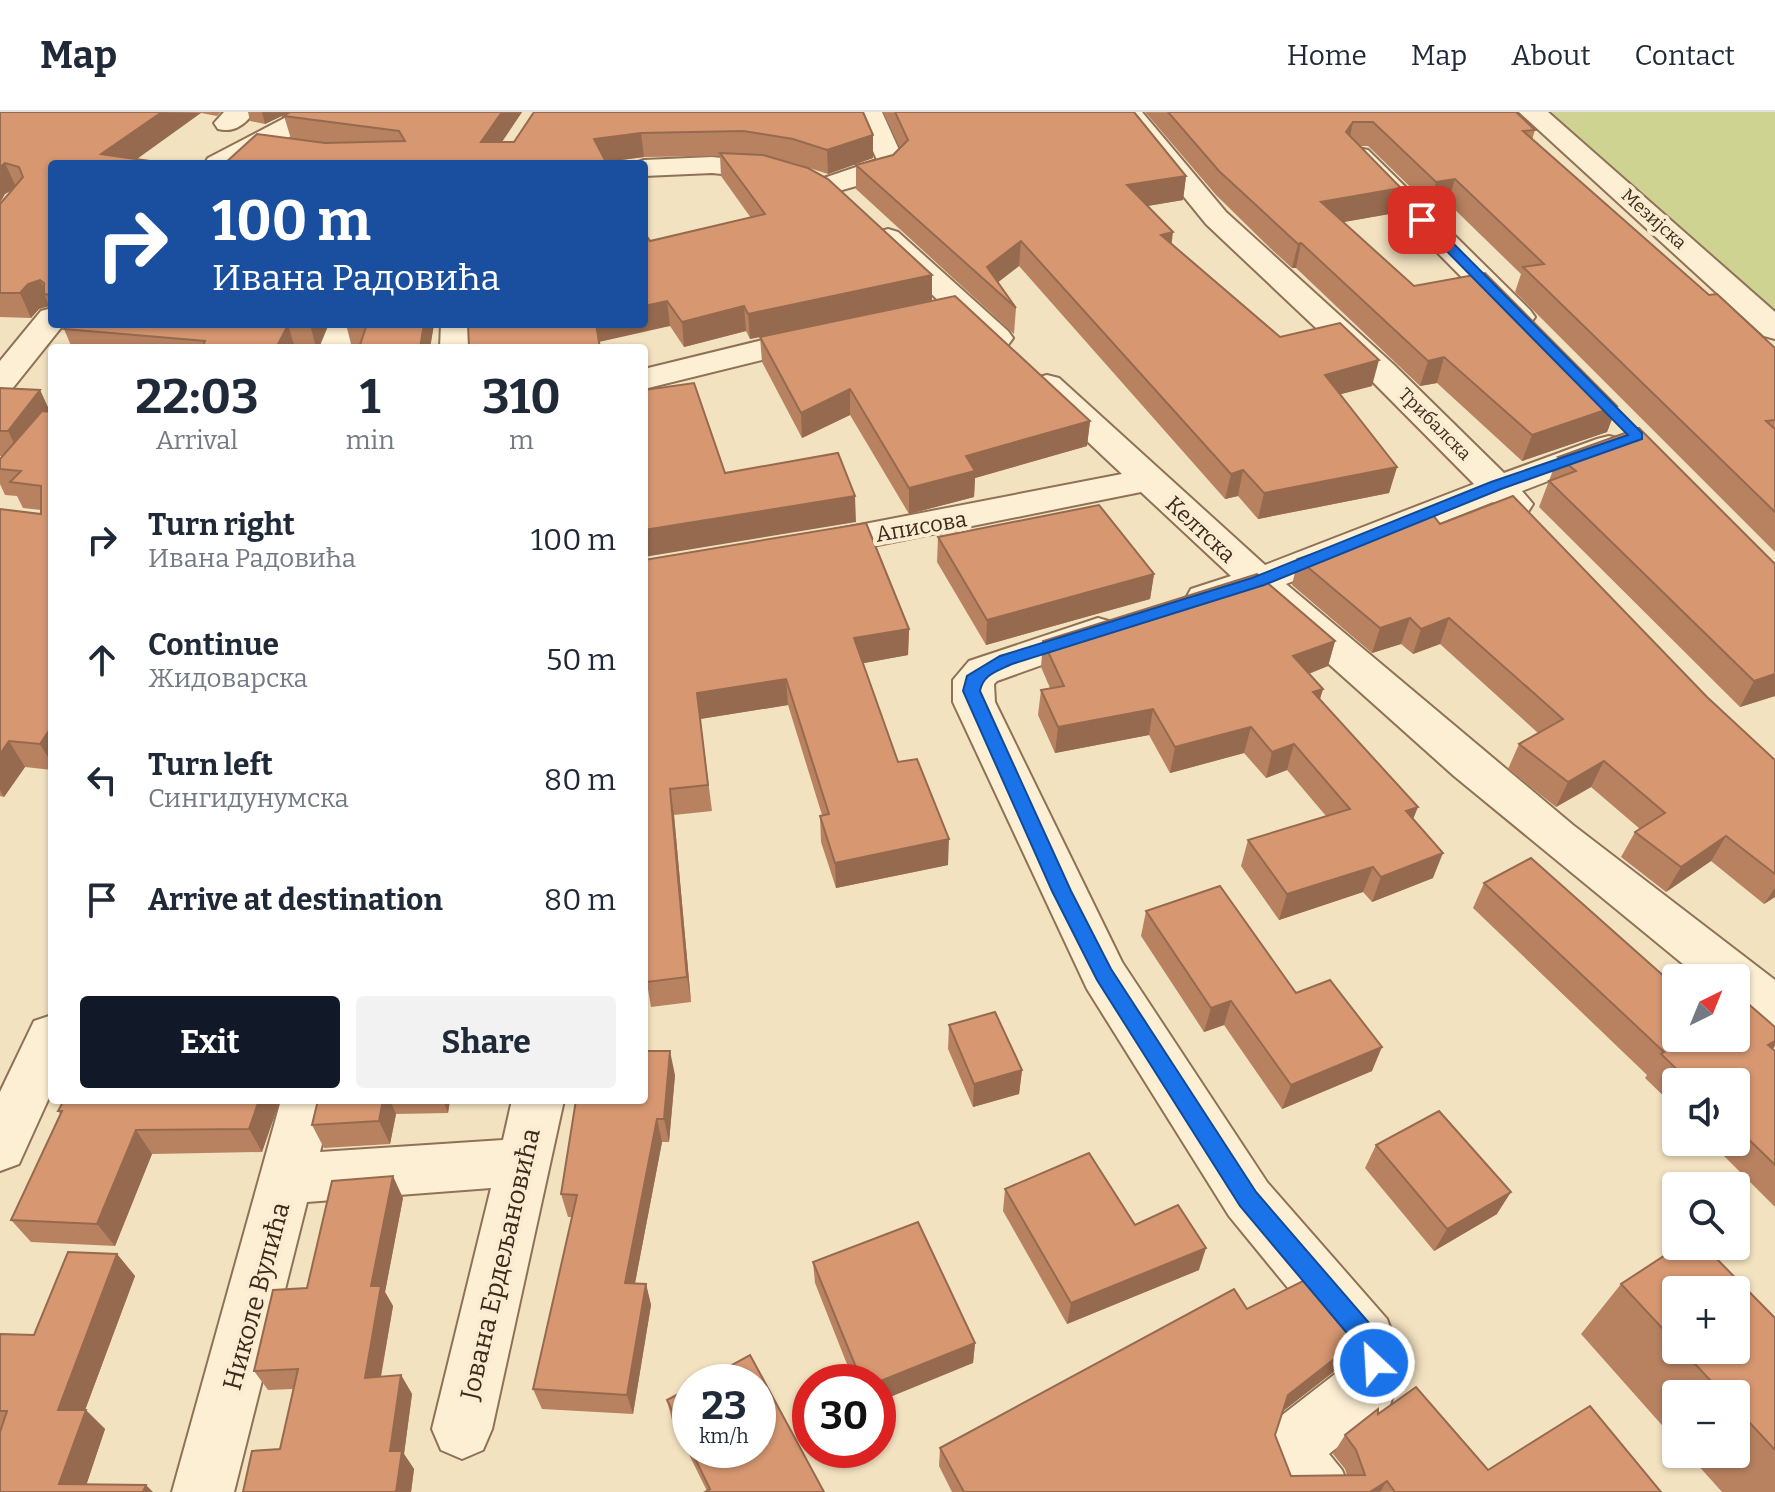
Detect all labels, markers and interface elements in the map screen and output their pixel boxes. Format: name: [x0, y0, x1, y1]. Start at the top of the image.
text: Map: [40, 32, 117, 78]
text: Home: [1287, 39, 1367, 72]
text: Map: [1411, 39, 1467, 72]
text: About: [1511, 39, 1591, 72]
text: Contact: [1635, 39, 1735, 72]
street label: Мезијска: [1617, 184, 1691, 254]
pin: [1388, 186, 1456, 254]
text: 100 m: [212, 188, 371, 255]
icon: right: [80, 192, 184, 296]
icon: arrive: [1400, 198, 1444, 242]
text: Ивана Радовића: [212, 256, 500, 300]
text: 22:03: [135, 368, 259, 426]
text: 1: [360, 368, 381, 426]
text: 310: [482, 368, 561, 426]
street label: Трибалска: [1394, 383, 1476, 465]
text: Arrival: [156, 425, 238, 456]
text: min: [346, 425, 395, 456]
text: m: [509, 425, 534, 456]
street label: Келтска: [1160, 490, 1241, 568]
street label: Аписова: [873, 505, 969, 548]
text: Turn right: [148, 507, 295, 543]
icon: right: [80, 518, 124, 562]
text: 100 m: [531, 522, 616, 558]
text: Ивана Радовића: [148, 543, 356, 574]
text: Continue: [148, 627, 279, 663]
icon: ahead: [80, 638, 124, 682]
text: 50 m: [546, 642, 616, 678]
text: Жидоварска: [148, 663, 308, 694]
text: Turn left: [148, 747, 273, 783]
icon: left: [80, 758, 124, 802]
text: 80 m: [544, 762, 616, 798]
text: Сингидунумска: [148, 783, 349, 814]
icon: arrive: [80, 878, 124, 922]
text: Arrive at destination: [148, 882, 443, 918]
text: 80 m: [544, 882, 616, 918]
north arrow: [1662, 964, 1750, 1052]
map controls: [1662, 964, 1750, 1468]
button: Exit: [80, 996, 340, 1088]
button: Share: [356, 996, 616, 1088]
button: sound: [1662, 1068, 1750, 1156]
street label: Јована Ердељановића: [454, 1125, 547, 1404]
button: search: [1662, 1172, 1750, 1260]
street label: Николе Вулића: [216, 1199, 296, 1394]
button: +: [1662, 1276, 1750, 1364]
position arrow: [1332, 1321, 1416, 1405]
speed limit sign: 30: [792, 1364, 896, 1468]
button: −: [1662, 1380, 1750, 1468]
text: 23: [701, 1382, 747, 1430]
text: km/h: [699, 1424, 749, 1448]

